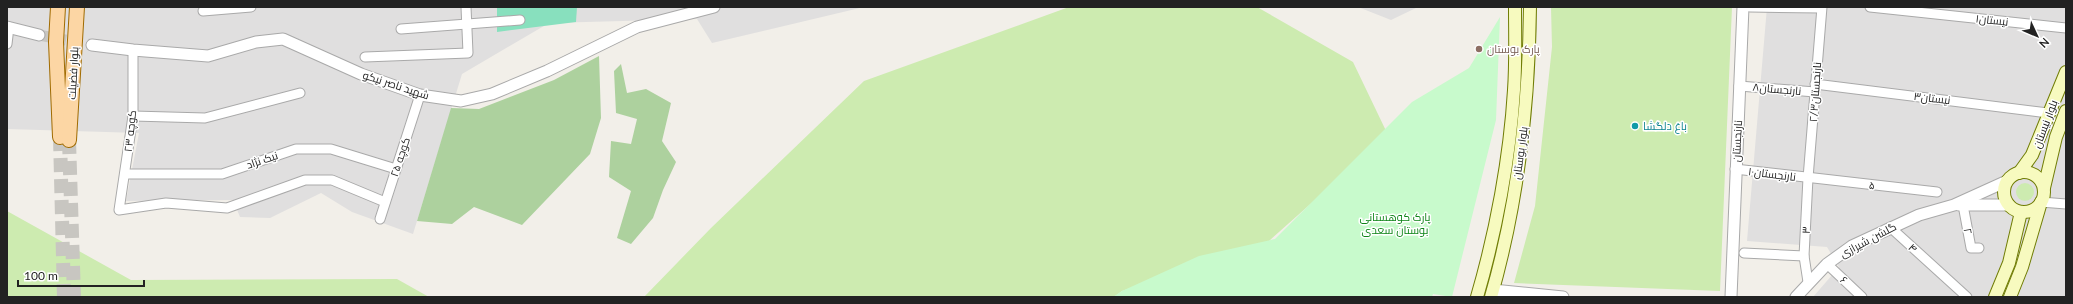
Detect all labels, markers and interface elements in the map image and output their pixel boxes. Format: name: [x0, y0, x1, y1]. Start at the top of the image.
street label: ۱نیستان: [1975, 11, 2009, 29]
north arrow: [2017, 16, 2057, 56]
text: N: [2037, 36, 2052, 51]
place label: پارک بوستان: [1487, 42, 1540, 56]
marker: پارک بوستان: [1474, 44, 1484, 54]
street label: بلوار فضیلت: [65, 46, 81, 100]
street label: ۲/۳نارنجستان: [1806, 61, 1824, 122]
street label: شهید ناصر نیکو: [361, 68, 431, 102]
street label: ۸نارنجستان: [1752, 80, 1802, 98]
street label: ۳نیستان: [1913, 89, 1951, 107]
street label: بلوار نیستان: [2029, 98, 2061, 150]
street label: کوچه ۲۳: [121, 109, 139, 152]
place label: باغ دلگشا: [1643, 119, 1687, 134]
street label: نارنجستان: [1729, 120, 1745, 162]
marker: باغ دلگشا: [1630, 121, 1640, 131]
street label: بلوار بوستان: [1509, 125, 1531, 180]
street label: کوچه ۲۵: [387, 136, 413, 178]
street label: نیک نژاد: [244, 148, 280, 172]
street label: ۱۰نارنجستان: [1747, 164, 1797, 184]
street label: ۵: [1868, 178, 1876, 191]
park label: پارک کوهستانی بوستان سعدی: [1359, 210, 1431, 237]
street label: گلشن شیرازی: [1837, 219, 1899, 261]
street label: ۳: [1799, 226, 1812, 234]
street label: ۲: [1962, 227, 1975, 235]
street label: ۴: [1906, 240, 1920, 255]
scale bar: [18, 262, 144, 288]
text: 100 m: [24, 268, 58, 283]
street label: ۶: [1838, 273, 1851, 286]

